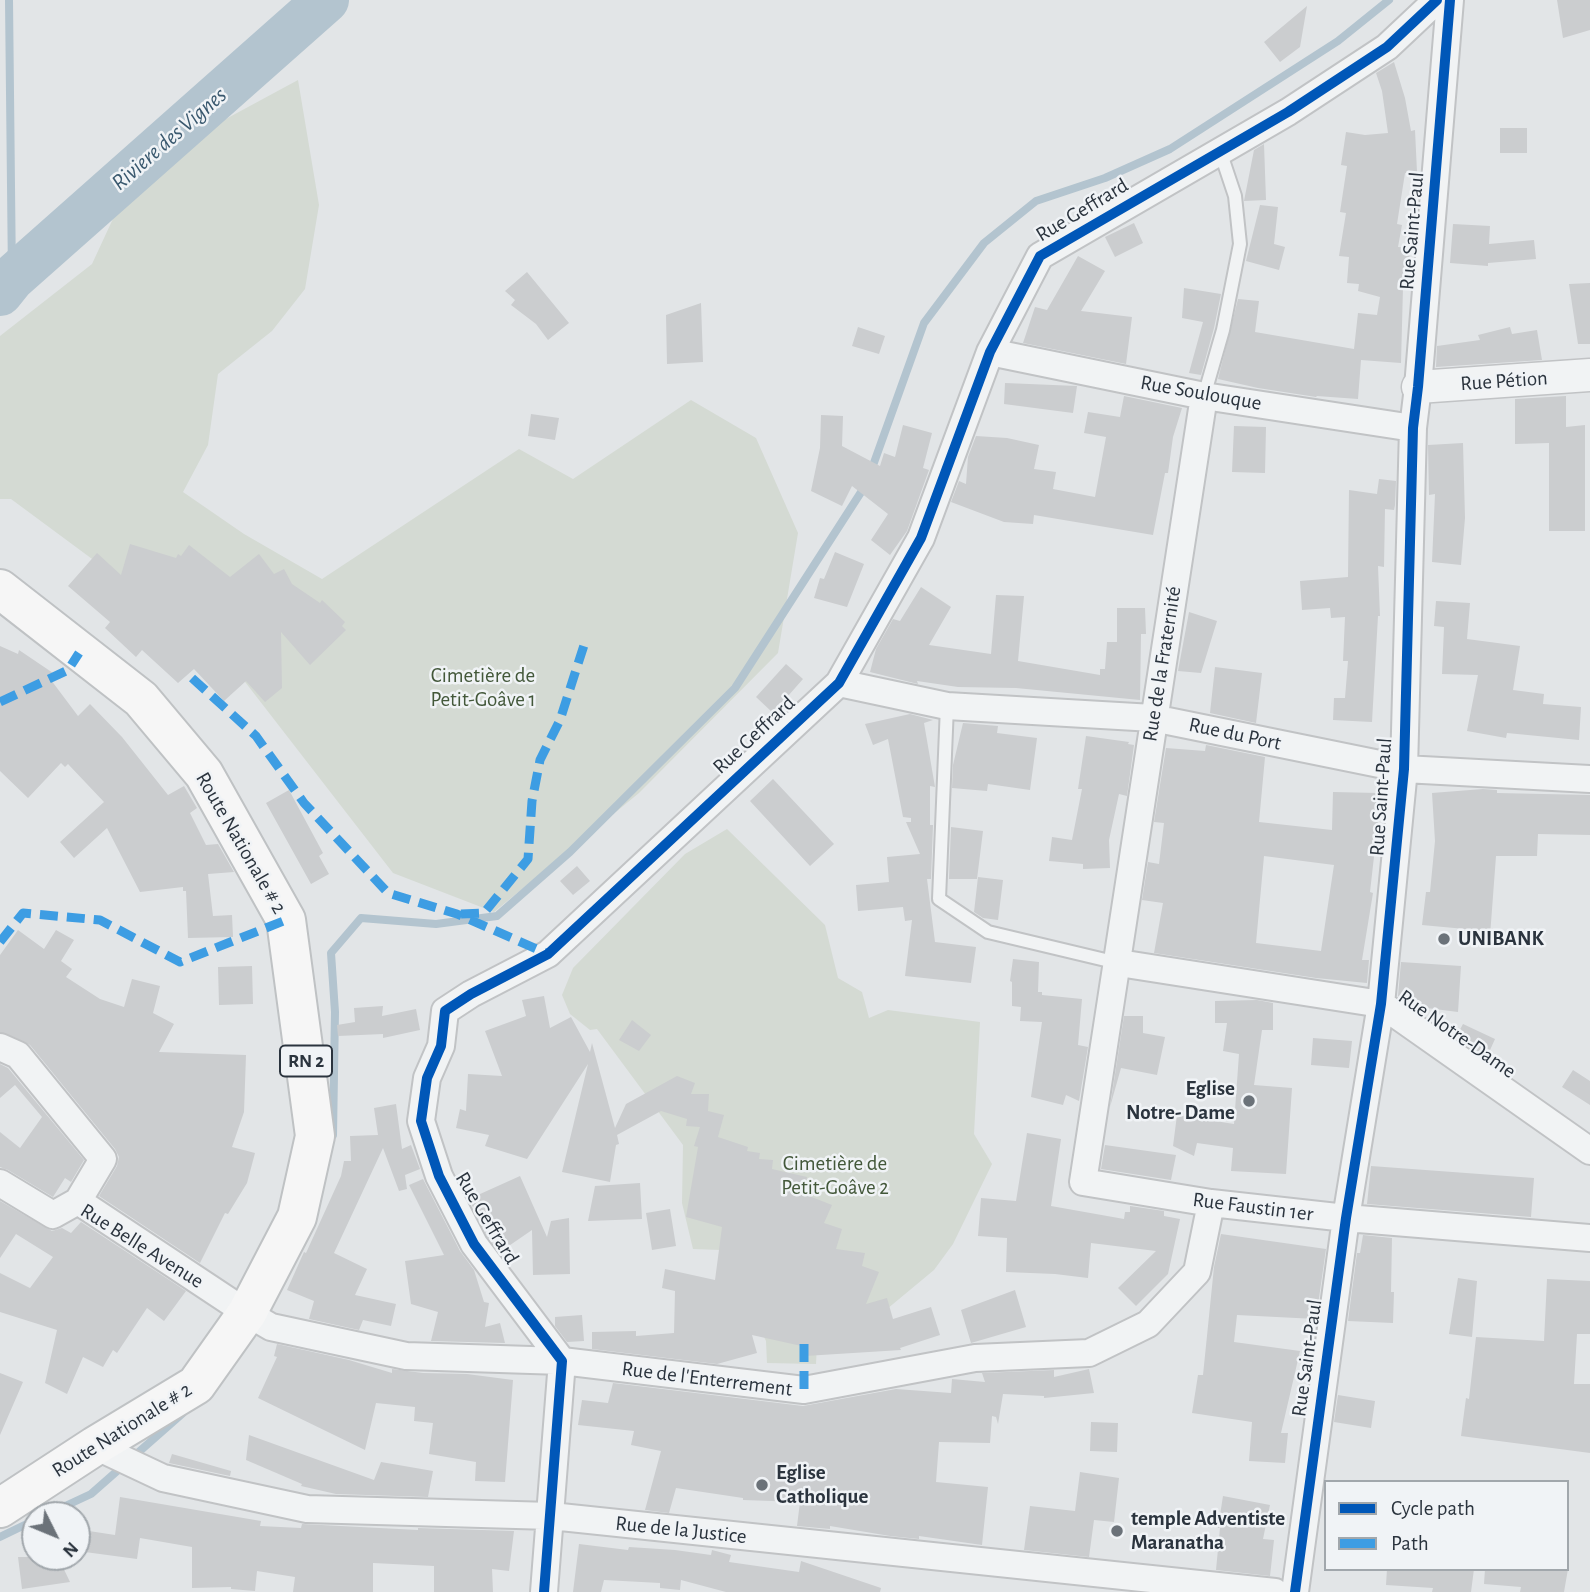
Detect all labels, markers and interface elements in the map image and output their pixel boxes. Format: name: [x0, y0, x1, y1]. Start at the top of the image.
water label: Riviere des Vignes: [106, 82, 232, 196]
street label: Rue Saint-Paul: [1394, 171, 1430, 291]
street label: Rue Geffrard: [1031, 173, 1133, 247]
street label: Rue Pétion: [1459, 365, 1549, 397]
street label: Rue Soulouque: [1138, 370, 1264, 416]
street label: Rue de la Fraternité: [1137, 585, 1187, 743]
park label: Cimetière de Petit-Goâve 1: [430, 663, 536, 713]
street label: Rue Geffrard: [708, 691, 800, 779]
street label: Rue du Port: [1187, 712, 1283, 756]
street label: Rue Saint-Paul: [1364, 737, 1398, 857]
street label: Route Nationale # 2: [190, 768, 292, 918]
place label: UNIBANK: [1458, 926, 1544, 952]
marker: UNIBANK: [1436, 931, 1452, 947]
street label: Rue Notre-Dame: [1393, 984, 1521, 1084]
road number: RN 2: [280, 1046, 332, 1077]
place label: Eglise Notre- Dame: [1126, 1076, 1235, 1126]
marker: Eglise Notre- Dame: [1241, 1093, 1257, 1109]
park label: Cimetière de Petit-Goâve 2: [781, 1151, 889, 1201]
street label: Rue Geffrard: [450, 1167, 524, 1269]
street label: Rue Faustin 1er: [1191, 1187, 1315, 1227]
street label: Rue Belle Avenue: [76, 1198, 208, 1294]
street label: Rue Saint-Paul: [1286, 1298, 1328, 1418]
street label: Rue de l'Enterrement: [620, 1356, 794, 1402]
street label: Route Nationale # 2: [48, 1377, 196, 1483]
place label: Eglise Catholique: [776, 1460, 868, 1510]
marker: Eglise Catholique: [754, 1477, 770, 1493]
legend: [1324, 1480, 1569, 1571]
text: Cycle path: [1391, 1498, 1475, 1519]
north arrow: [21, 1501, 91, 1571]
place label: temple Adventiste Maranatha: [1131, 1506, 1285, 1556]
street label: Rue de la Justice: [614, 1511, 748, 1549]
marker: temple Adventiste Maranatha: [1109, 1523, 1125, 1539]
text: Path: [1391, 1533, 1429, 1554]
text: N: [59, 1538, 82, 1561]

